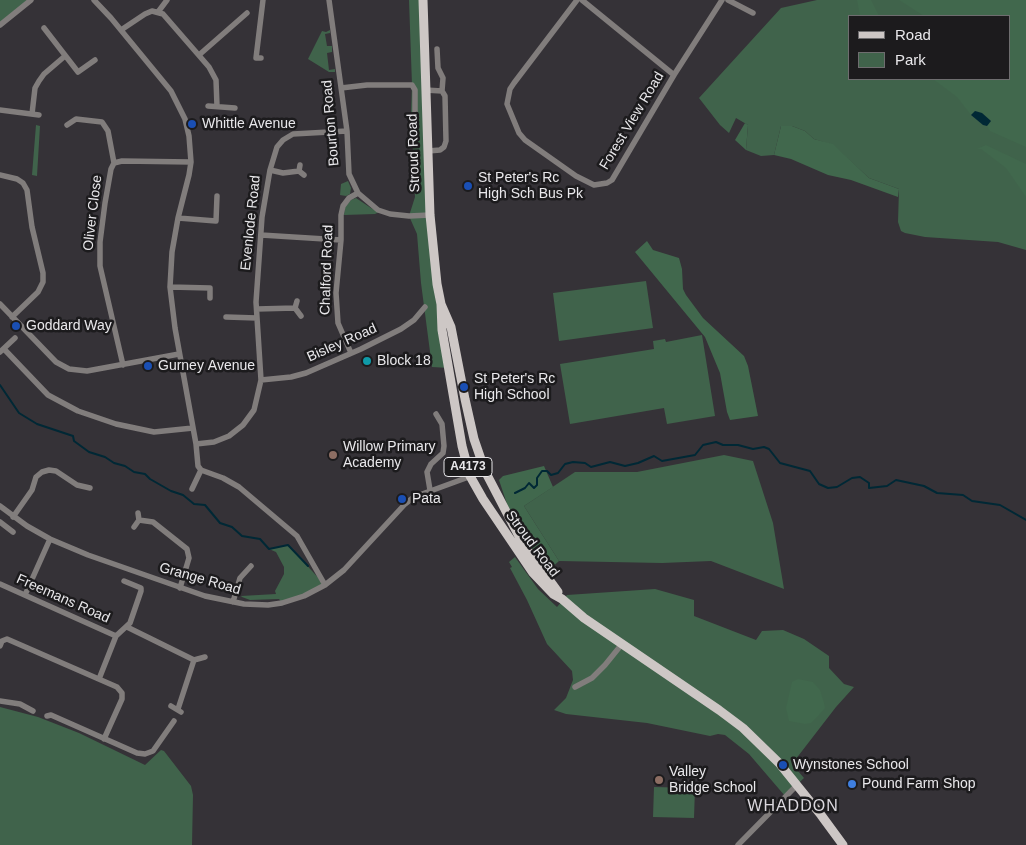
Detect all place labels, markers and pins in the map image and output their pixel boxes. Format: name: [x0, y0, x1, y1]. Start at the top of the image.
place label: Whittle Avenue: [202, 116, 296, 132]
marker: Whittle Avenue: [186, 118, 198, 130]
place label: St Peter's Rc High Sch Bus Pk: [478, 170, 583, 202]
marker: St Peter's Rc High Sch Bus Pk: [462, 180, 474, 192]
place label: Goddard Way: [26, 318, 112, 334]
marker: Goddard Way: [10, 320, 22, 332]
place label: Block 18: [377, 353, 431, 369]
marker: Block 18: [361, 355, 373, 367]
place label: Gurney Avenue: [158, 358, 255, 374]
marker: Gurney Avenue: [142, 360, 154, 372]
place label: St Peter's Rc High School: [474, 371, 555, 404]
marker: St Peter's Rc High School: [458, 381, 470, 393]
place label: Willow Primary Academy: [343, 439, 436, 472]
marker: Willow Primary Academy: [327, 449, 339, 461]
place label: Pata: [412, 491, 441, 507]
marker: Pata: [396, 493, 408, 505]
place label: Wynstones School: [793, 757, 909, 773]
marker: Wynstones School: [777, 759, 789, 771]
place label: Valley Bridge School: [669, 764, 756, 796]
marker: Valley Bridge School: [653, 774, 665, 786]
place label: Pound Farm Shop: [862, 776, 976, 792]
marker: Pound Farm Shop: [846, 778, 858, 790]

